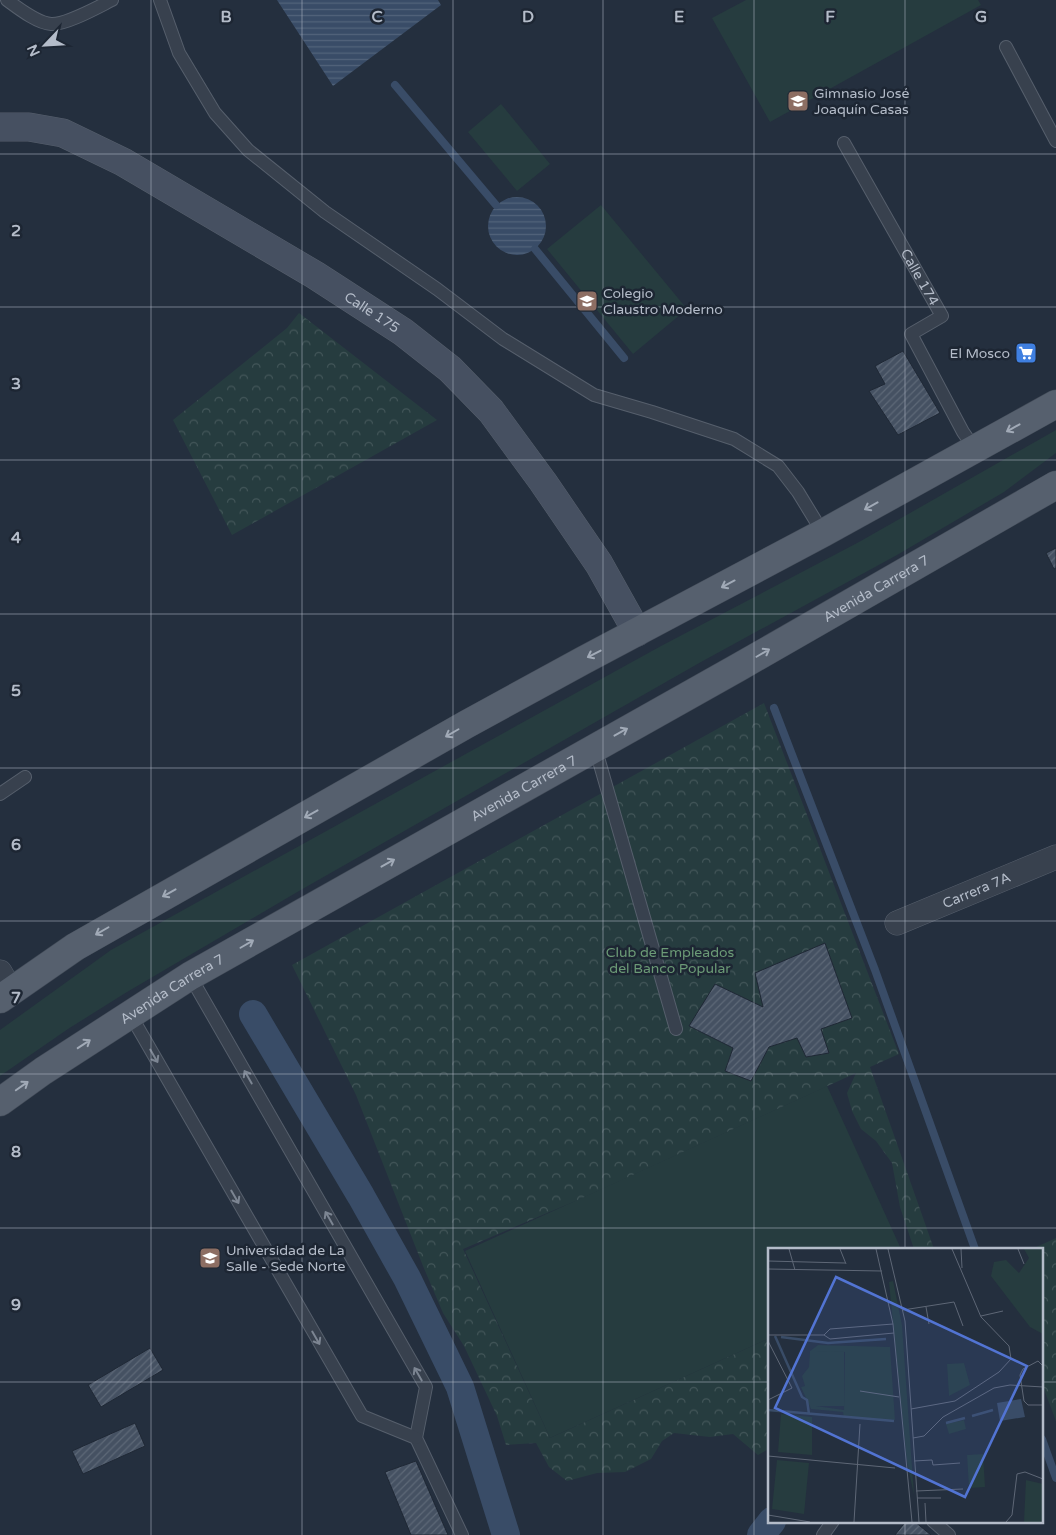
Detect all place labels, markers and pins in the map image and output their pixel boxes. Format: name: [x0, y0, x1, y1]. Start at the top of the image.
place label: Gimnasio José Joaquín Casas: [814, 85, 909, 118]
school or university icon: Gimnasio José Joaquín Casas: [786, 89, 810, 113]
place label: Colegio Claustro Moderno: [603, 285, 723, 318]
school or university icon: Colegio Claustro Moderno: [575, 289, 599, 313]
supermarket icon: El Mosco: [1014, 341, 1038, 365]
place label: El Mosco: [949, 345, 1010, 362]
place label: Universidad de La Salle - Sede Norte: [226, 1242, 345, 1275]
school or university icon: Universidad de La Salle - Sede Norte: [198, 1246, 222, 1270]

